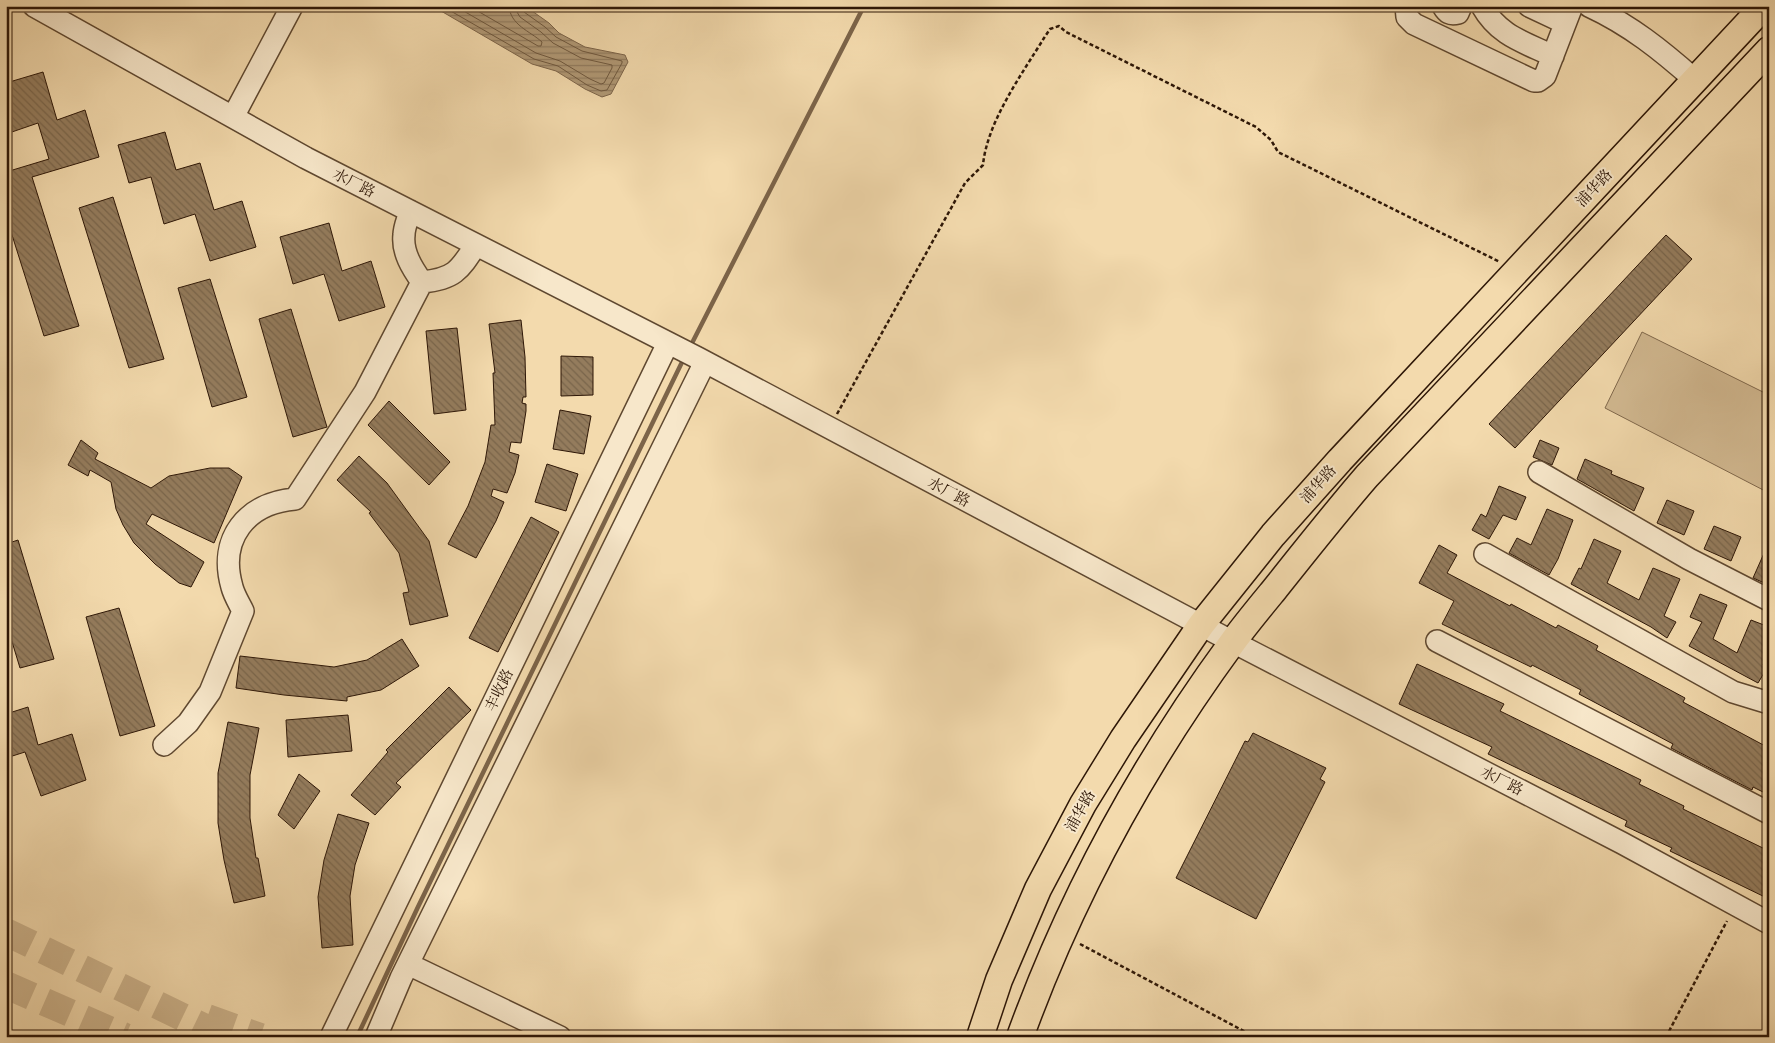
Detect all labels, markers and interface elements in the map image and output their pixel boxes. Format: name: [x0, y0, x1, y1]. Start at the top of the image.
street label: 水厂路: [328, 165, 378, 204]
street label: 浦华路: [1572, 165, 1618, 213]
street label: 浦华路: [1296, 461, 1342, 509]
street label: 水厂路: [923, 473, 973, 513]
street label: 丰收路: [481, 666, 520, 715]
street label: 水厂路: [1476, 763, 1526, 802]
street label: 浦华路: [1061, 787, 1101, 837]

